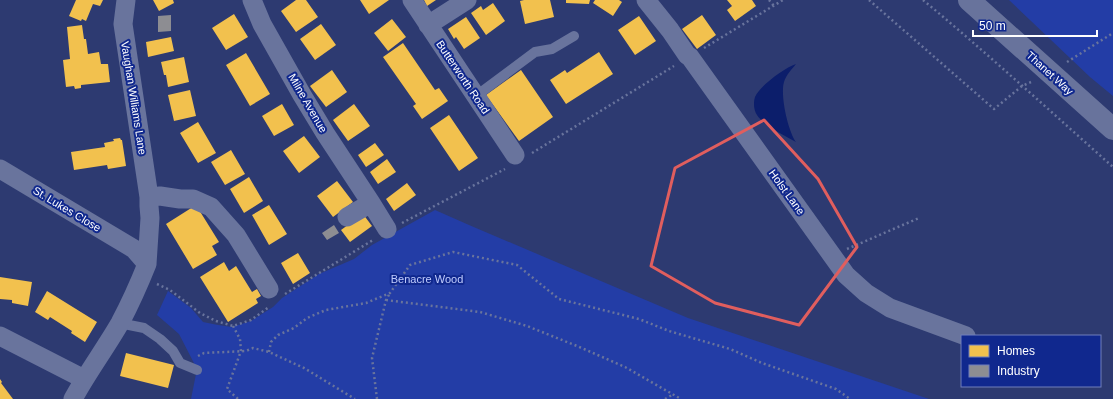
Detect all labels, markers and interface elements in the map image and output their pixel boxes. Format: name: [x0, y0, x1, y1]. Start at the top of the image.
scale bar: [973, 12, 1097, 38]
text: 50 m: [979, 19, 1006, 33]
street label: Butterworth Road: [434, 38, 492, 116]
street label: Vaughan Williams Lane: [119, 40, 149, 156]
street label: Thanet Way: [1024, 49, 1076, 97]
street label: Milne Avenue: [286, 71, 330, 135]
street label: Holst Lane: [767, 167, 807, 217]
street label: St. Lukes Close: [31, 184, 103, 234]
park label: Benacre Wood: [391, 273, 463, 285]
legend: [961, 335, 1101, 387]
text: Homes: [997, 344, 1035, 358]
text: Industry: [997, 364, 1040, 378]

